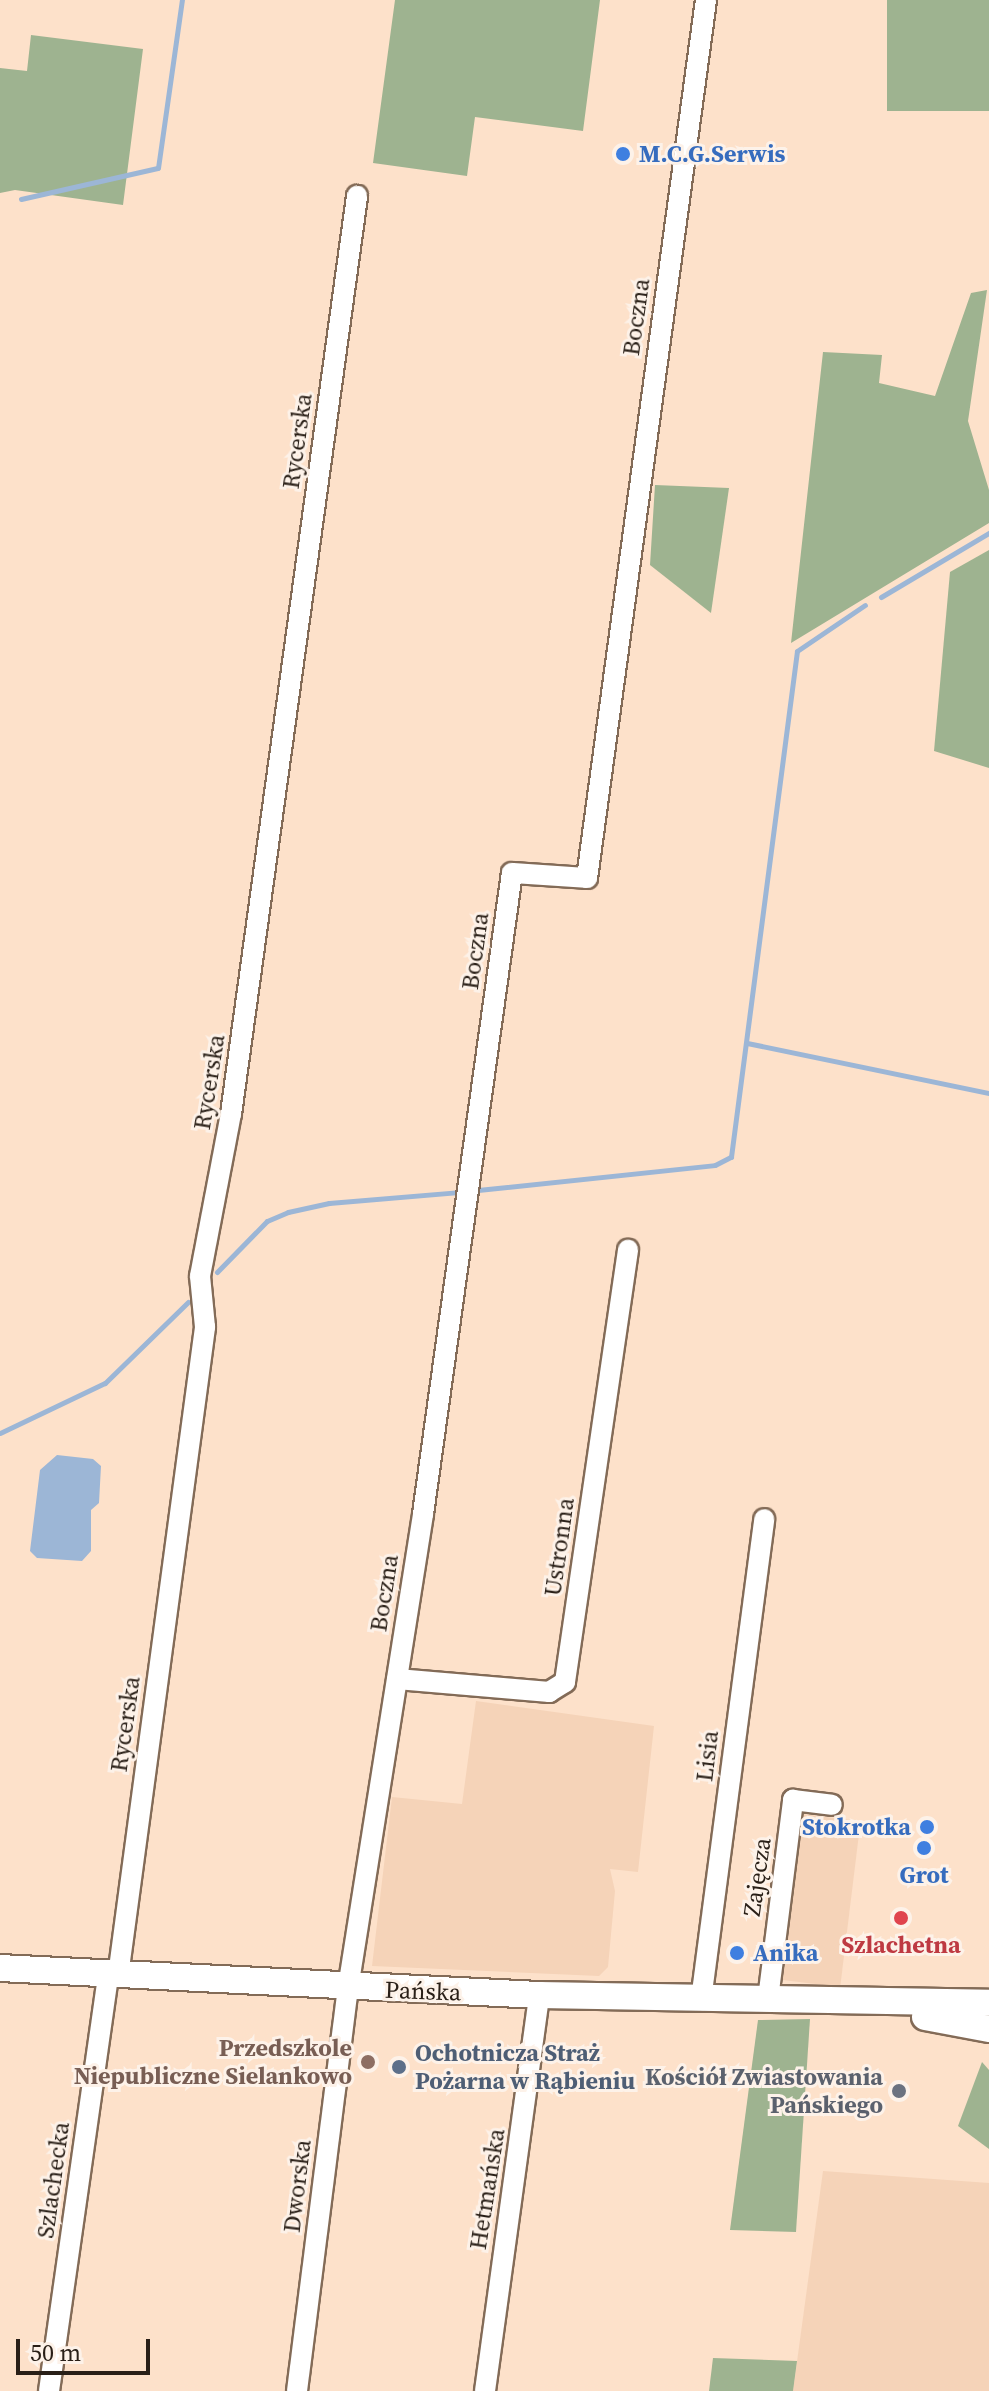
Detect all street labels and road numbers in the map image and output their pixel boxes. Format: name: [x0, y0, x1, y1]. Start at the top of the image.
street label: Boczna: [616, 277, 656, 357]
street label: Rycerska: [276, 391, 318, 491]
street label: Boczna: [455, 911, 495, 991]
street label: Rycerska: [187, 1032, 231, 1132]
street label: Ustronna: [538, 1496, 580, 1598]
street label: Boczna: [364, 1552, 404, 1634]
street label: Rycerska: [104, 1674, 146, 1774]
street label: Lisia: [690, 1729, 724, 1783]
street label: Zajęcza: [737, 1836, 777, 1918]
street label: Pańska: [384, 1975, 462, 2007]
street label: Szlachecka: [31, 2120, 75, 2240]
street label: Hetmańska: [463, 2126, 511, 2252]
street label: Dworska: [277, 2138, 317, 2234]

